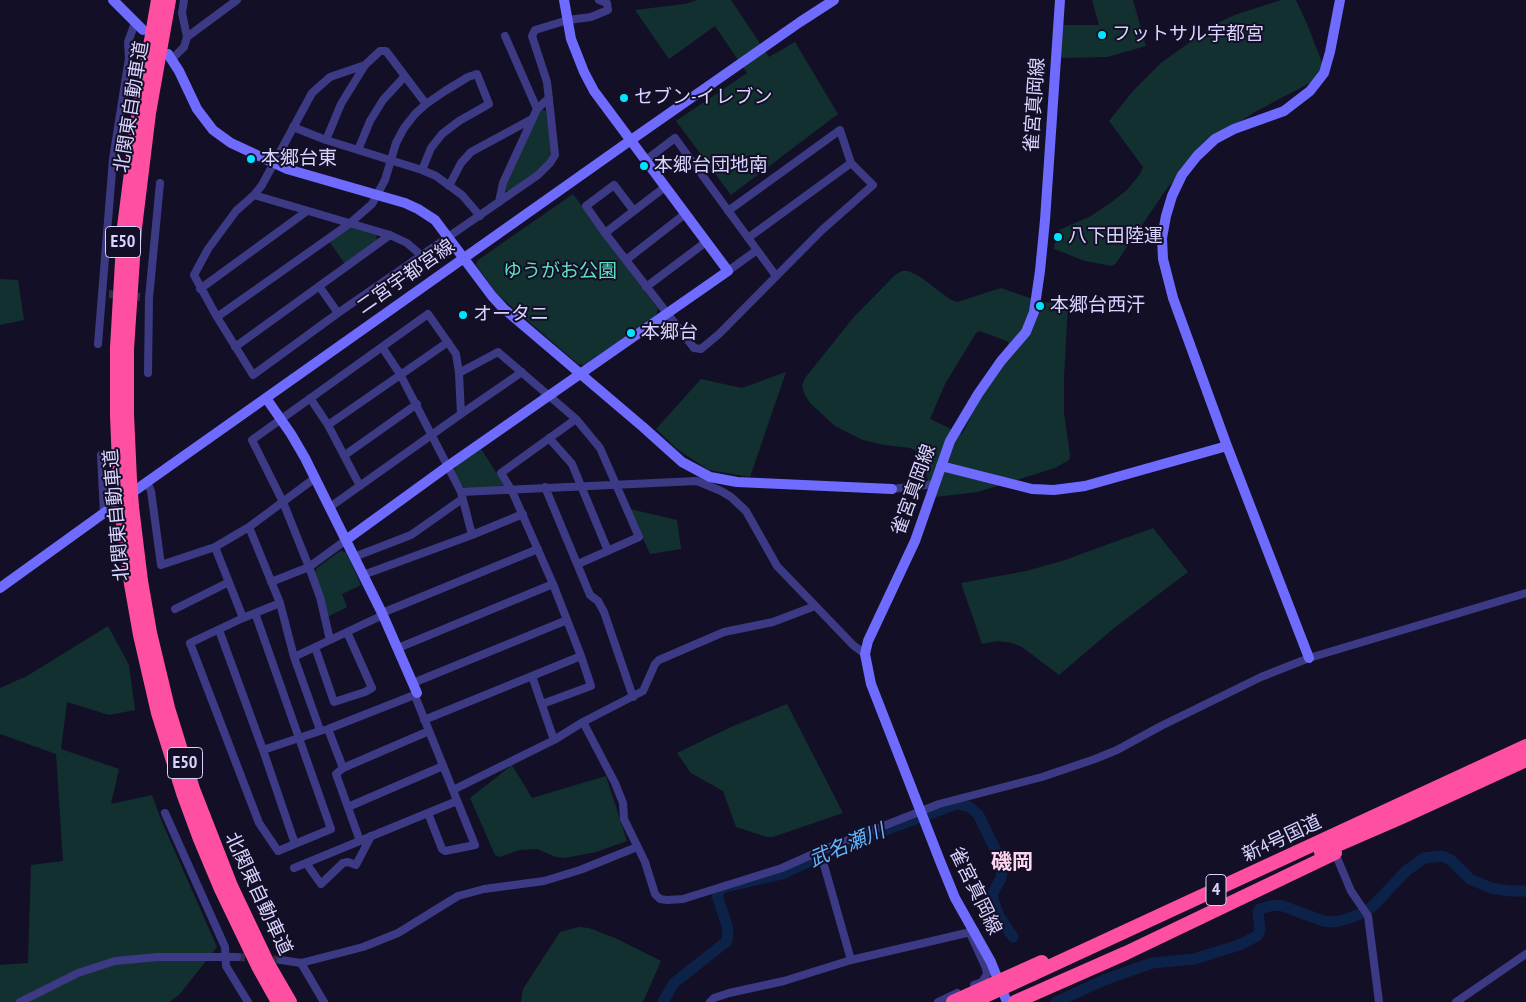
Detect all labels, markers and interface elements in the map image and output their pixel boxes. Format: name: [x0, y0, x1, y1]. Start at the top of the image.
place label: フットサル宇都宮: [1112, 24, 1264, 46]
marker: フットサル宇都宮: [1096, 29, 1108, 41]
street label: 北関東自動車道: [110, 40, 154, 174]
street label: 雀宮真岡線: [1020, 57, 1050, 153]
place label: セブン-イレブン: [634, 87, 773, 109]
marker: セブン-イレブン: [618, 92, 630, 104]
place label: 本郷台東: [261, 148, 337, 170]
marker: 本郷台東: [245, 153, 257, 165]
place label: 本郷台団地南: [654, 155, 768, 177]
marker: 本郷台団地南: [638, 160, 650, 172]
road number: E50: [106, 226, 140, 258]
place label: 八下田陸運: [1068, 226, 1163, 248]
marker: 八下田陸運: [1052, 231, 1064, 243]
street label: 二宮宇都宮線: [353, 235, 459, 319]
park label: ゆうがお公園: [503, 261, 617, 283]
place label: 本郷台西汗: [1050, 295, 1145, 317]
marker: 本郷台西汗: [1034, 300, 1046, 312]
place label: オータニ: [473, 304, 549, 326]
marker: オータニ: [457, 309, 469, 321]
place label: 本郷台: [641, 322, 698, 344]
marker: 本郷台: [625, 327, 637, 339]
street label: 雀宮真岡線: [887, 441, 941, 539]
street label: 北関東自動車道: [100, 448, 134, 582]
road number: E50: [168, 748, 202, 778]
street label: 新4号国道: [1239, 811, 1325, 867]
water label: 武名瀬川: [805, 819, 889, 873]
street label: 北関東自動車道: [220, 829, 296, 959]
street label: 雀宮真岡線: [944, 843, 1006, 939]
district label: 磯岡: [991, 850, 1033, 876]
road number: 4: [1206, 874, 1226, 906]

